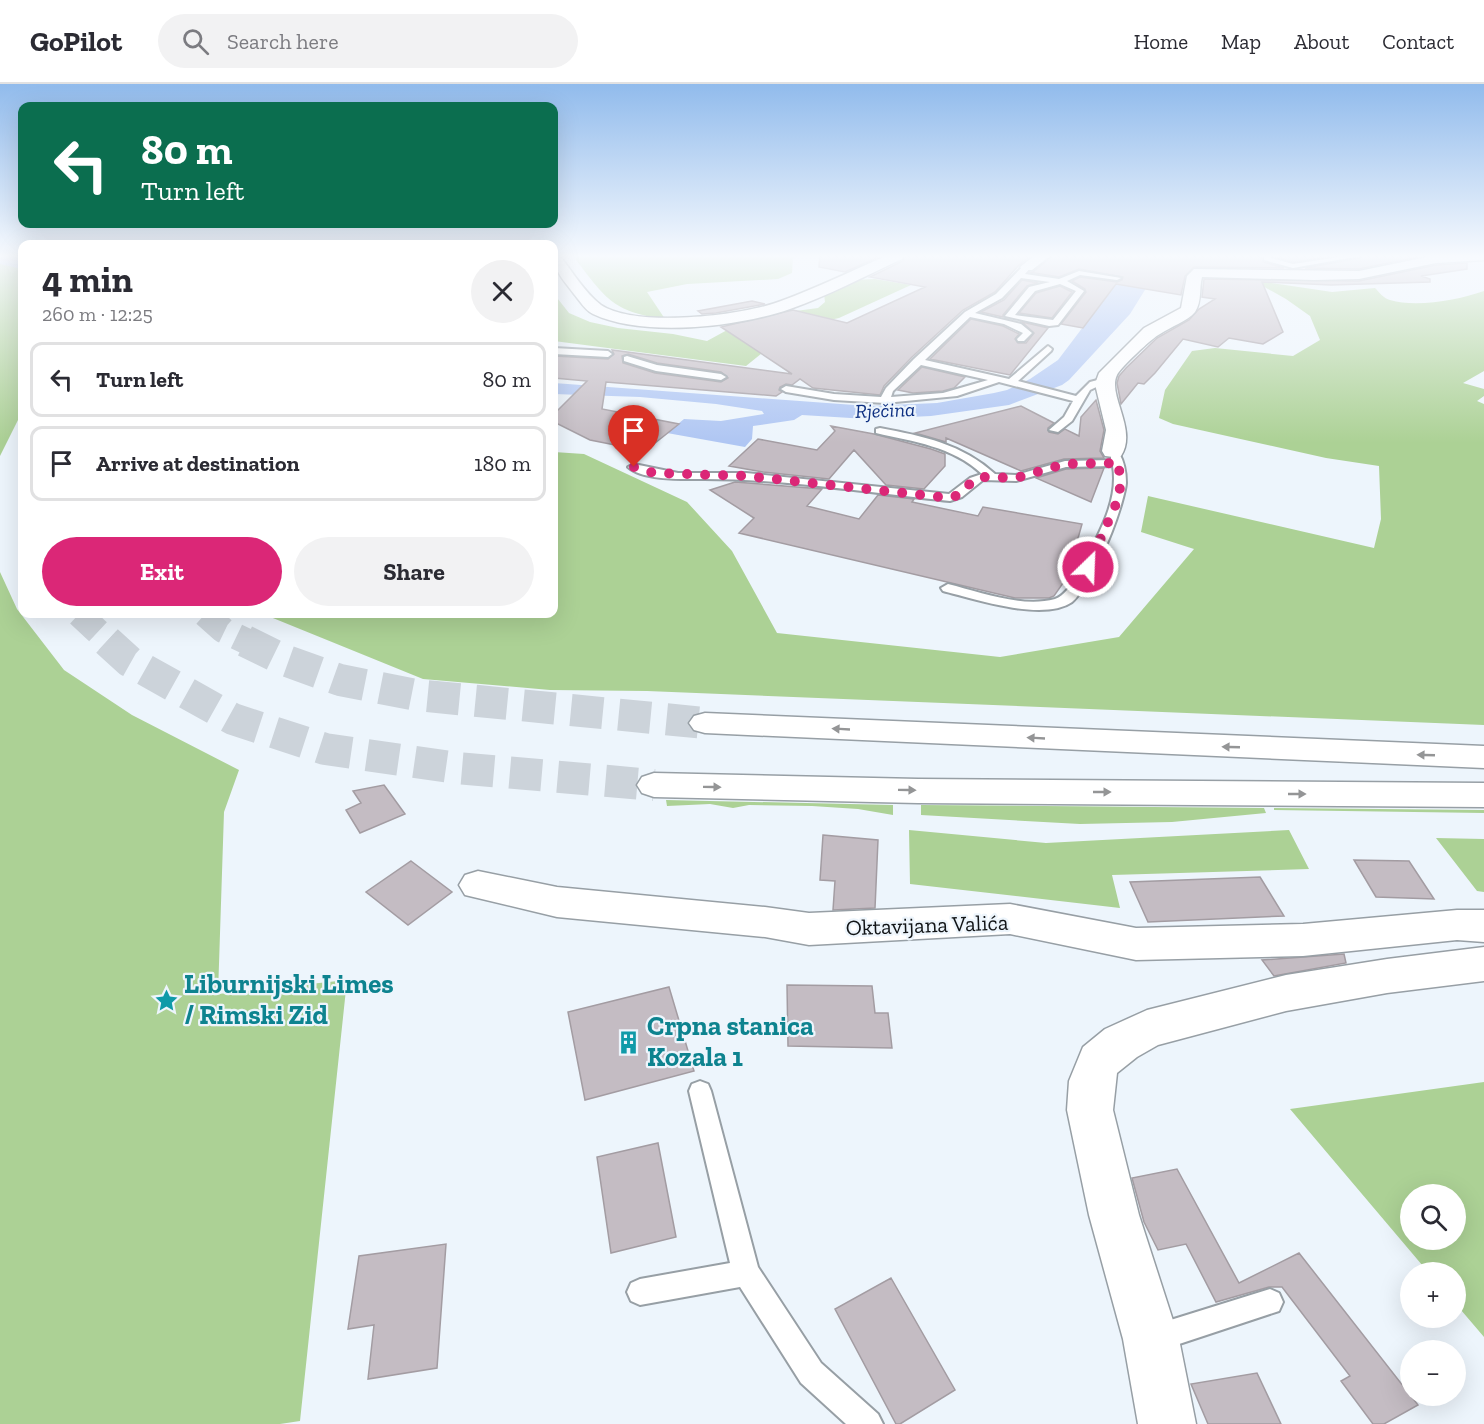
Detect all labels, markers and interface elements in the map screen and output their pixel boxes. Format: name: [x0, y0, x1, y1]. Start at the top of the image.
search box: [158, 14, 578, 68]
text: GoPilot: [30, 25, 122, 58]
icon: search: [179, 25, 212, 58]
text: Search here: [227, 28, 338, 55]
text: Home: [1134, 29, 1188, 54]
text: Map: [1221, 29, 1261, 54]
text: About: [1294, 29, 1349, 54]
text: Contact: [1382, 29, 1454, 54]
text: 80 m: [141, 124, 232, 175]
icon: left: [42, 126, 120, 204]
text: Turn left: [141, 175, 244, 207]
text: 4 min: [42, 258, 133, 301]
button: close: [471, 260, 534, 323]
text: 260 m · 12:25: [42, 302, 153, 326]
icon: left: [45, 363, 78, 396]
text: Turn left: [96, 366, 183, 393]
text: 80 m: [483, 366, 531, 393]
water label: Rječina: [855, 397, 915, 423]
pin: [608, 405, 659, 467]
icon: arrive: [617, 414, 650, 447]
icon: arrive: [45, 447, 78, 480]
text: Arrive at destination: [96, 450, 299, 477]
text: 180 m: [474, 450, 531, 477]
position arrow: [1056, 535, 1120, 599]
button: Exit: [42, 537, 282, 606]
button: Share: [294, 537, 534, 606]
one-way arrow: [832, 725, 851, 734]
one-way arrow: [1026, 734, 1045, 743]
one-way arrow: [1221, 742, 1240, 752]
one-way arrow: [1416, 750, 1435, 760]
one-way arrow: [703, 783, 722, 792]
one-way arrow: [898, 786, 917, 795]
one-way arrow: [1093, 787, 1112, 797]
one-way arrow: [1288, 789, 1307, 799]
street label: Oktavijana Valića: [845, 909, 1009, 941]
place label: Liburnijski Limes / Rimski Zid: [184, 968, 394, 1031]
place icon: Liburnijski Limes / Rimski Zid: [153, 987, 179, 1013]
place label: Crpna stanica Kozala 1: [647, 1010, 814, 1073]
building icon: Crpna stanica Kozala 1: [616, 1029, 642, 1055]
map controls: [1400, 1184, 1466, 1406]
button: search: [1400, 1184, 1466, 1250]
button: +: [1400, 1262, 1466, 1328]
button: −: [1400, 1340, 1466, 1406]

